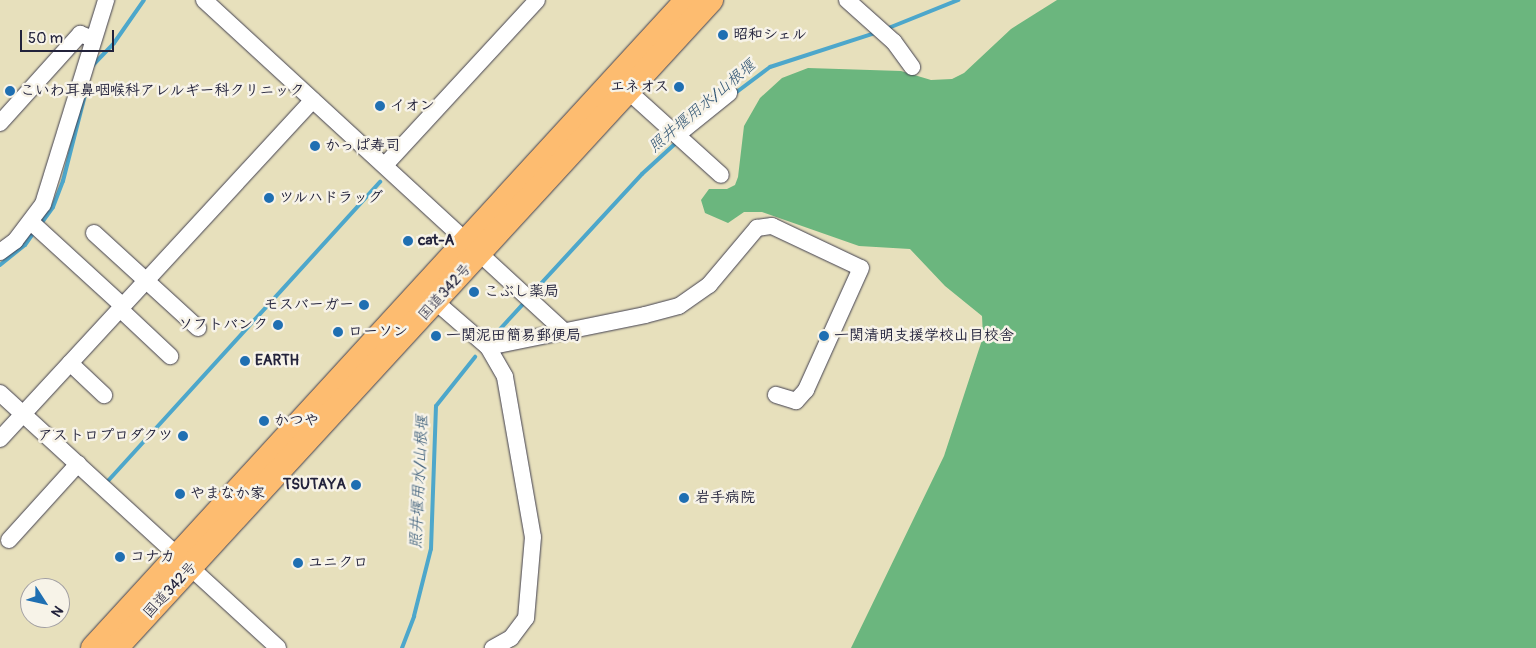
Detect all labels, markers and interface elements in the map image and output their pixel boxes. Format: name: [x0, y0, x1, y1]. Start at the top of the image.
scale bar: [22, 20, 116, 52]
place label: 昭和シェル: [733, 26, 808, 44]
text: 50 m: [28, 29, 63, 48]
marker: 昭和シェル: [717, 29, 729, 41]
water label: 照井堰用水/山根堰: [645, 56, 759, 156]
place label: エネオス: [609, 78, 669, 96]
marker: エネオス: [673, 81, 685, 93]
place label: こいわ耳鼻咽喉科アレルギー科クリニック: [20, 82, 305, 100]
marker: こいわ耳鼻咽喉科アレルギー科クリニック: [4, 85, 16, 97]
place label: イオン: [390, 97, 435, 115]
marker: イオン: [374, 100, 386, 112]
place label: かっぱ寿司: [325, 137, 400, 155]
marker: かっぱ寿司: [309, 140, 321, 152]
place label: ツルハドラッグ: [279, 189, 384, 207]
marker: ツルハドラッグ: [263, 192, 275, 204]
place label: cat-A: [418, 232, 454, 250]
marker: cat-A: [402, 235, 414, 247]
street label: 国道342号: [415, 260, 475, 324]
place label: こぶし薬局: [484, 283, 559, 301]
marker: こぶし薬局: [468, 286, 480, 298]
place label: モスバーガー: [264, 296, 354, 314]
marker: モスバーガー: [358, 299, 370, 311]
place label: ソフトバンク: [178, 316, 268, 334]
marker: ソフトバンク: [272, 319, 284, 331]
place label: ローソン: [348, 323, 408, 341]
marker: ローソン: [332, 326, 344, 338]
place label: 一関泥田簡易郵便局: [446, 327, 581, 345]
place label: 一関清明支援学校山目校舎: [834, 327, 1014, 345]
marker: 一関泥田簡易郵便局: [430, 330, 442, 342]
marker: 一関清明支援学校山目校舎: [818, 330, 830, 342]
place label: EARTH: [255, 352, 299, 370]
marker: EARTH: [239, 355, 251, 367]
place label: かつや: [274, 412, 319, 430]
marker: かつや: [258, 415, 270, 427]
water label: 照井堰用水/山根堰: [406, 415, 432, 549]
place label: アストロプロダクツ: [38, 427, 173, 445]
marker: アストロプロダクツ: [177, 430, 189, 442]
place label: TSUTAYA: [283, 476, 346, 494]
marker: TSUTAYA: [350, 479, 362, 491]
place label: やまなか家: [190, 485, 265, 503]
marker: やまなか家: [174, 488, 186, 500]
place label: 岩手病院: [695, 489, 755, 507]
marker: 岩手病院: [677, 491, 691, 505]
place label: コナカ: [130, 548, 175, 566]
marker: コナカ: [114, 551, 126, 563]
place label: ユニクロ: [308, 554, 368, 572]
marker: ユニクロ: [292, 557, 304, 569]
street label: 国道342号: [139, 558, 201, 622]
north arrow: [20, 578, 70, 628]
text: N: [47, 603, 67, 620]

